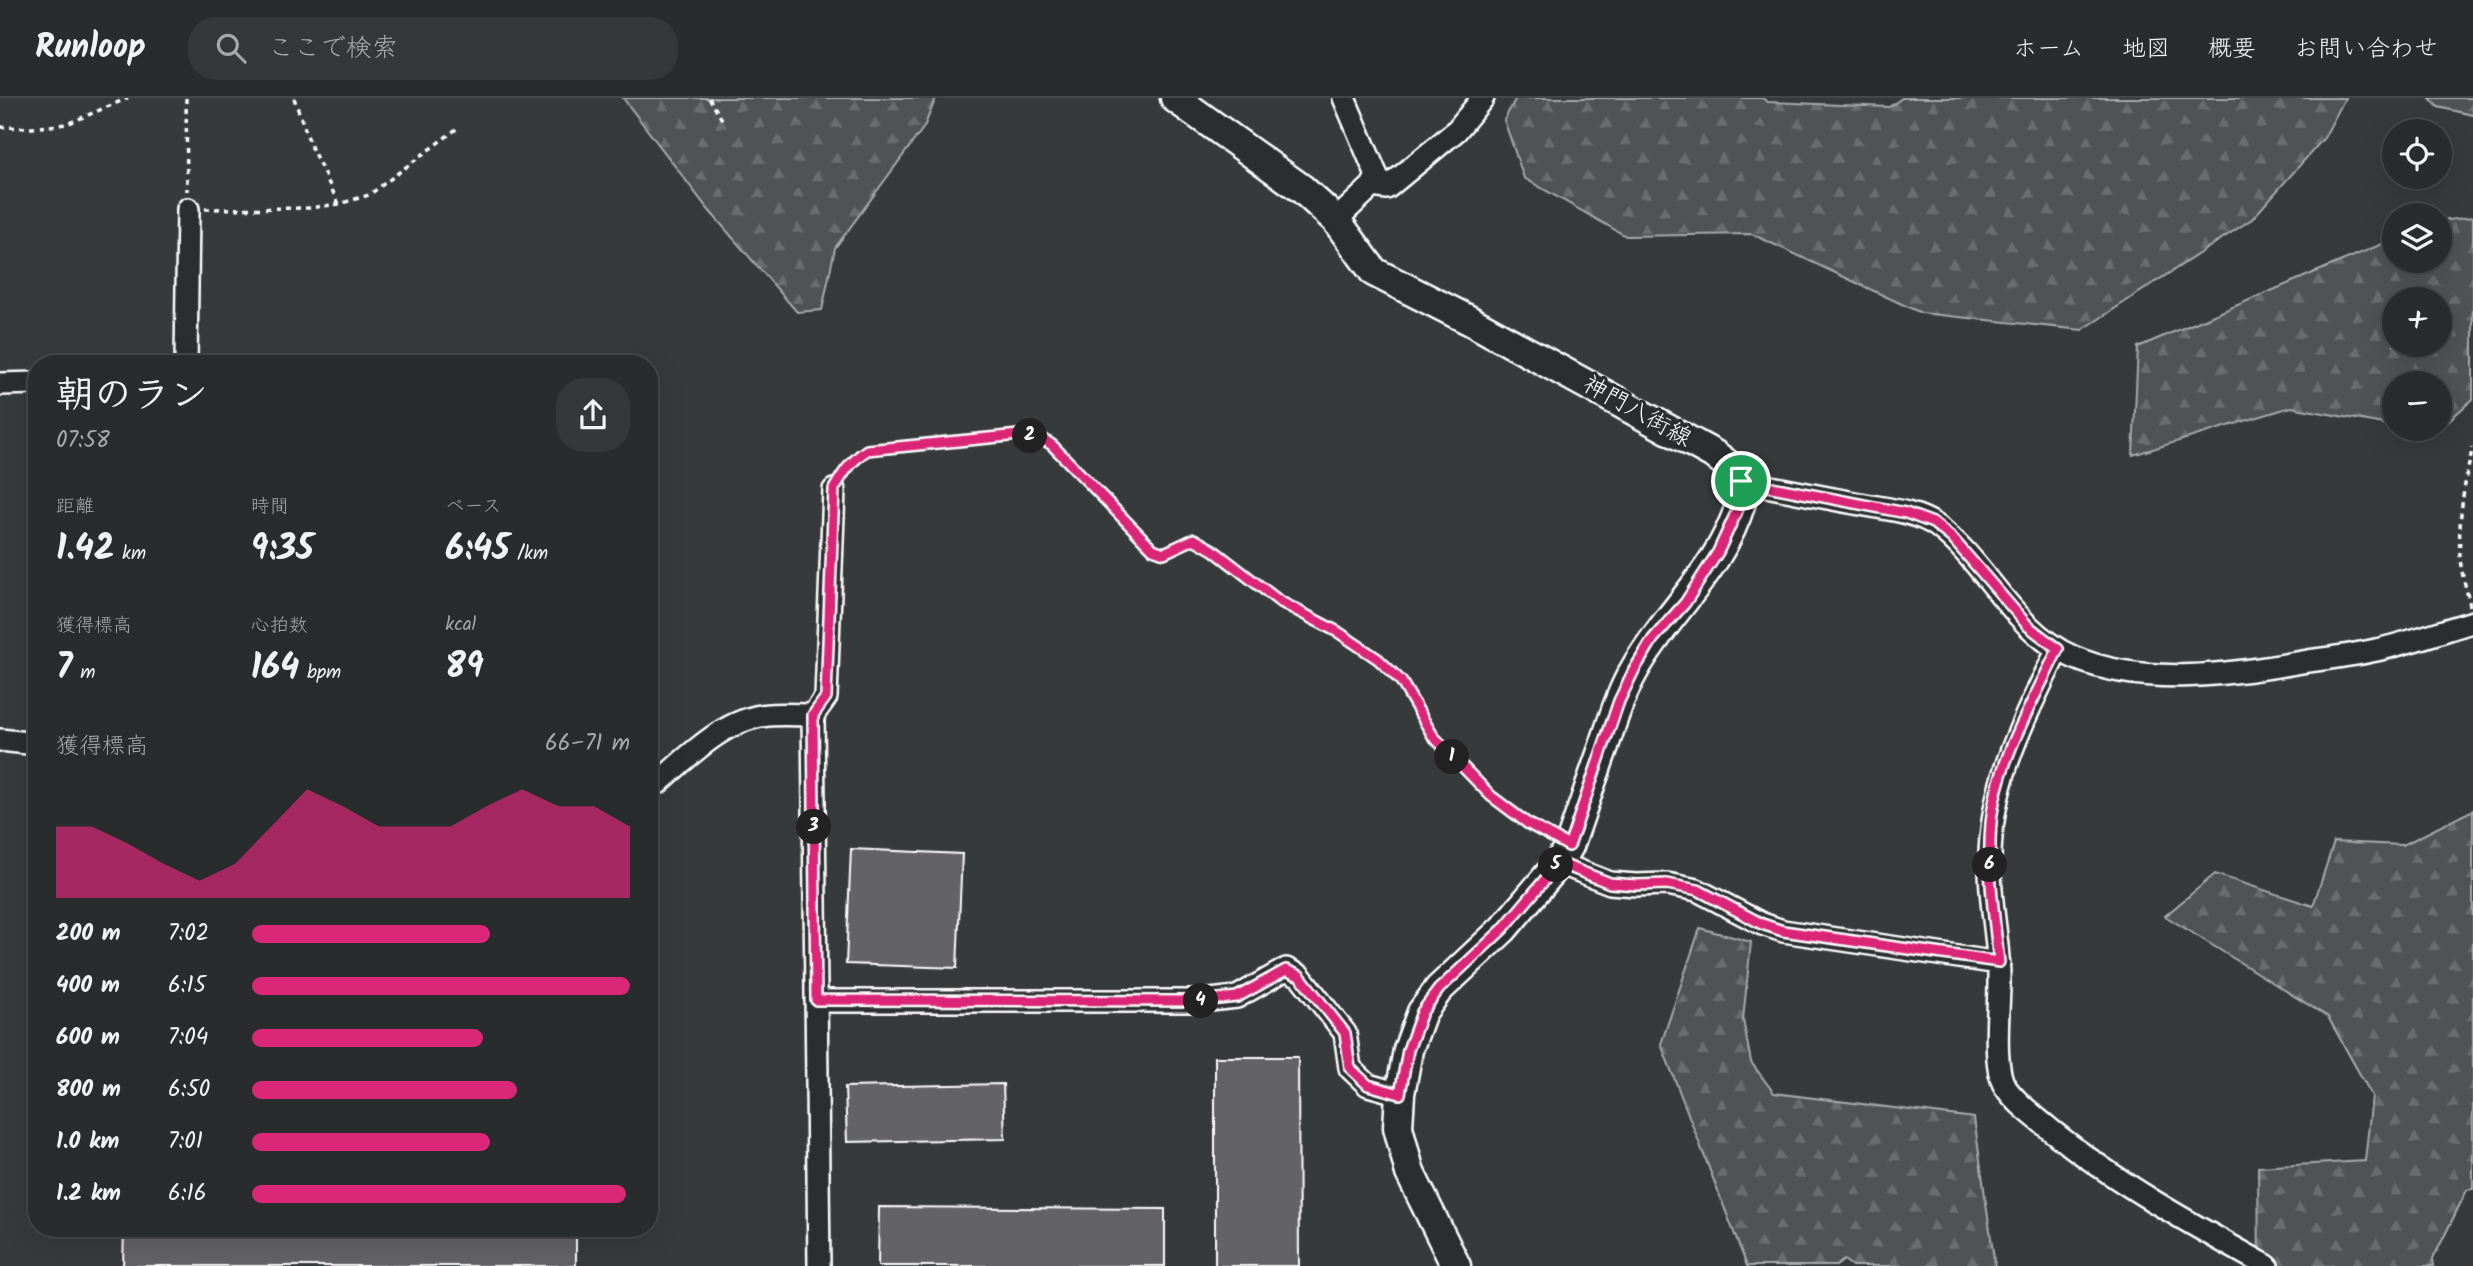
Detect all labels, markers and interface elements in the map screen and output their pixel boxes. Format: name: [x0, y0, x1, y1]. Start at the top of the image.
search box: [188, 17, 678, 80]
text: Runloop: [35, 22, 146, 75]
text: ここで検索: [268, 28, 398, 70]
icon: search: [212, 29, 250, 67]
text: ホーム: [2013, 30, 2084, 69]
text: 地図: [2122, 30, 2170, 69]
text: 概要: [2208, 30, 2256, 69]
text: お問い合わせ: [2294, 30, 2438, 69]
map controls: [2382, 119, 2452, 441]
button: locate: [2382, 119, 2452, 189]
button: layers: [2382, 203, 2452, 273]
button: +: [2382, 287, 2452, 357]
street label: 神門八街線: [1575, 366, 1699, 458]
text: 朝のラン: [56, 367, 208, 427]
button: −: [2382, 371, 2452, 441]
button: share: [556, 378, 630, 452]
pin: 2: [1012, 418, 1048, 454]
text: 2: [1024, 420, 1035, 450]
text: 07:58: [56, 423, 110, 459]
pin: [1711, 451, 1771, 511]
icon: arrive: [1722, 462, 1760, 500]
text: 距離: [56, 492, 94, 522]
text: 時間: [251, 492, 289, 522]
text: ペース: [445, 492, 501, 522]
text: 1.42: [56, 522, 114, 578]
text: 9:35: [251, 522, 314, 578]
text: 6:45: [445, 522, 510, 578]
text: km: [114, 539, 146, 569]
text: /km: [510, 539, 548, 569]
text: kcal: [445, 610, 476, 640]
text: 獲得標高: [56, 611, 132, 641]
text: 心拍数: [251, 611, 308, 641]
text: 89: [445, 640, 484, 696]
text: 7: [56, 641, 73, 697]
text: 164: [251, 641, 299, 697]
text: m: [73, 658, 95, 688]
text: bpm: [299, 658, 341, 688]
text: 66–71 m: [545, 726, 630, 762]
text: 獲得標高: [56, 729, 148, 765]
pin: 1: [1434, 740, 1470, 774]
text: 1: [1449, 741, 1454, 771]
pin: 3: [796, 810, 832, 844]
text: 3: [808, 811, 819, 841]
pin: 5: [1538, 848, 1574, 882]
pin: 6: [1972, 848, 2008, 882]
text: 5: [1551, 849, 1560, 879]
text: 6: [1984, 849, 1995, 879]
text: 200 m: [56, 916, 121, 952]
text: 7:02: [168, 916, 209, 952]
text: 400 m: [56, 968, 120, 1004]
text: 6:15: [168, 968, 206, 1004]
pin: 4: [1184, 984, 1218, 1018]
text: 4: [1195, 985, 1206, 1015]
text: 600 m: [56, 1020, 120, 1056]
text: 7:04: [168, 1020, 208, 1056]
text: 800 m: [56, 1072, 121, 1108]
text: 6:50: [168, 1072, 210, 1108]
text: 1.0 km: [56, 1124, 119, 1160]
text: 7:01: [168, 1124, 203, 1160]
text: 1.2 km: [56, 1176, 121, 1212]
text: 6:16: [168, 1176, 206, 1212]

